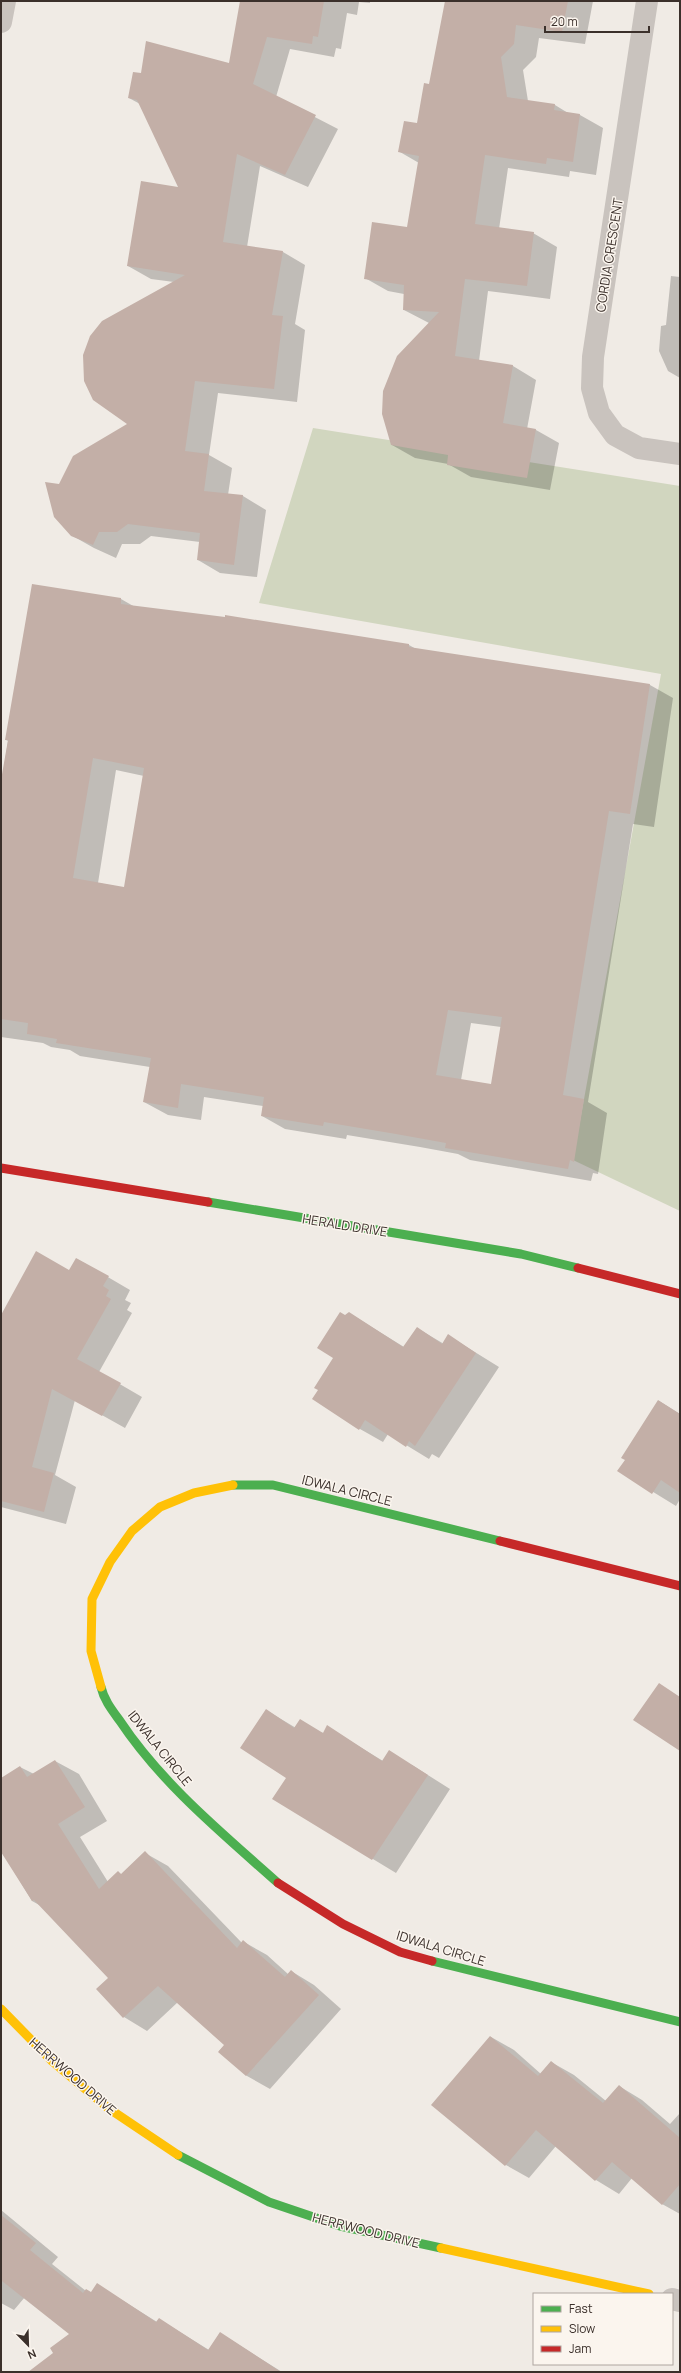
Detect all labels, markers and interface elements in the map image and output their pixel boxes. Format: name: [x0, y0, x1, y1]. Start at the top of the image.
scale bar: [545, 8, 649, 34]
text: 20 m: [551, 13, 578, 30]
street label: CORDIA CRESCENT: [591, 196, 627, 313]
street label: HERALD DRIVE: [301, 1209, 389, 1241]
street label: IDWALA CIRCLE: [300, 1470, 394, 1510]
street label: IDWALA CIRCLE: [124, 1707, 196, 1789]
street label: IDWALA CIRCLE: [394, 1926, 488, 1970]
street label: HERRWOOD DRIVE: [26, 2033, 120, 2119]
street label: HERRWOOD DRIVE: [310, 2208, 422, 2252]
legend: [533, 2293, 673, 2365]
text: Fast: [569, 2300, 593, 2317]
text: Slow: [569, 2320, 595, 2337]
north arrow: [8, 2325, 48, 2365]
text: Jam: [569, 2340, 591, 2357]
text: N: [25, 2346, 39, 2363]

